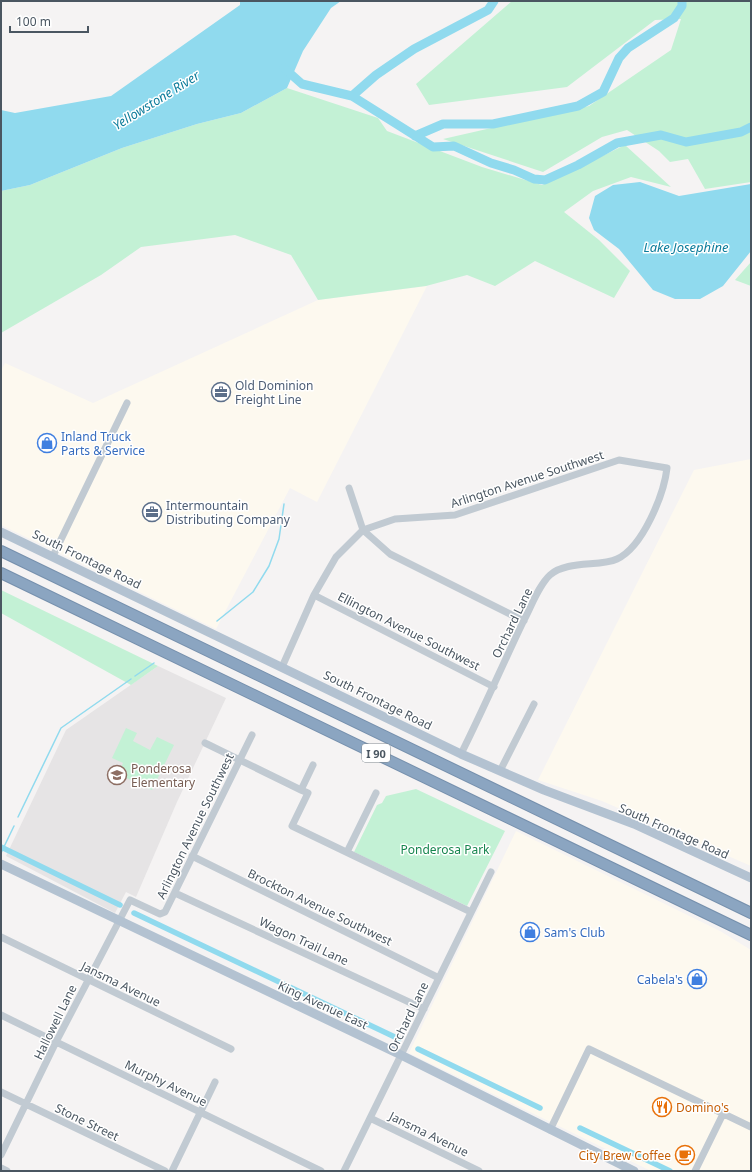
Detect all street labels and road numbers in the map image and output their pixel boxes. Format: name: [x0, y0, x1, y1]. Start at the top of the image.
street label: Arlington Avenue Southwest: [448, 446, 606, 512]
street label: South Frontage Road: [30, 525, 144, 593]
street label: Orchard Lane: [488, 585, 536, 661]
street label: Ellington Avenue Southwest: [335, 588, 484, 675]
street label: South Frontage Road: [321, 666, 435, 734]
road number: I 90: [362, 744, 390, 762]
street label: Arlington Avenue Southwest: [152, 750, 238, 902]
street label: South Frontage Road: [616, 799, 732, 863]
street label: Brockton Avenue Southwest: [245, 865, 396, 950]
street label: Wagon Trail Lane: [257, 913, 352, 969]
street label: Jansma Avenue: [78, 957, 164, 1011]
street label: King Avenue East: [275, 977, 371, 1034]
street label: Orchard Lane: [384, 979, 432, 1055]
street label: Hallowell Lane: [29, 981, 81, 1062]
street label: Murphy Avenue: [122, 1056, 210, 1110]
street label: Stone Street: [52, 1099, 122, 1145]
street label: Jansma Avenue: [386, 1107, 472, 1161]

